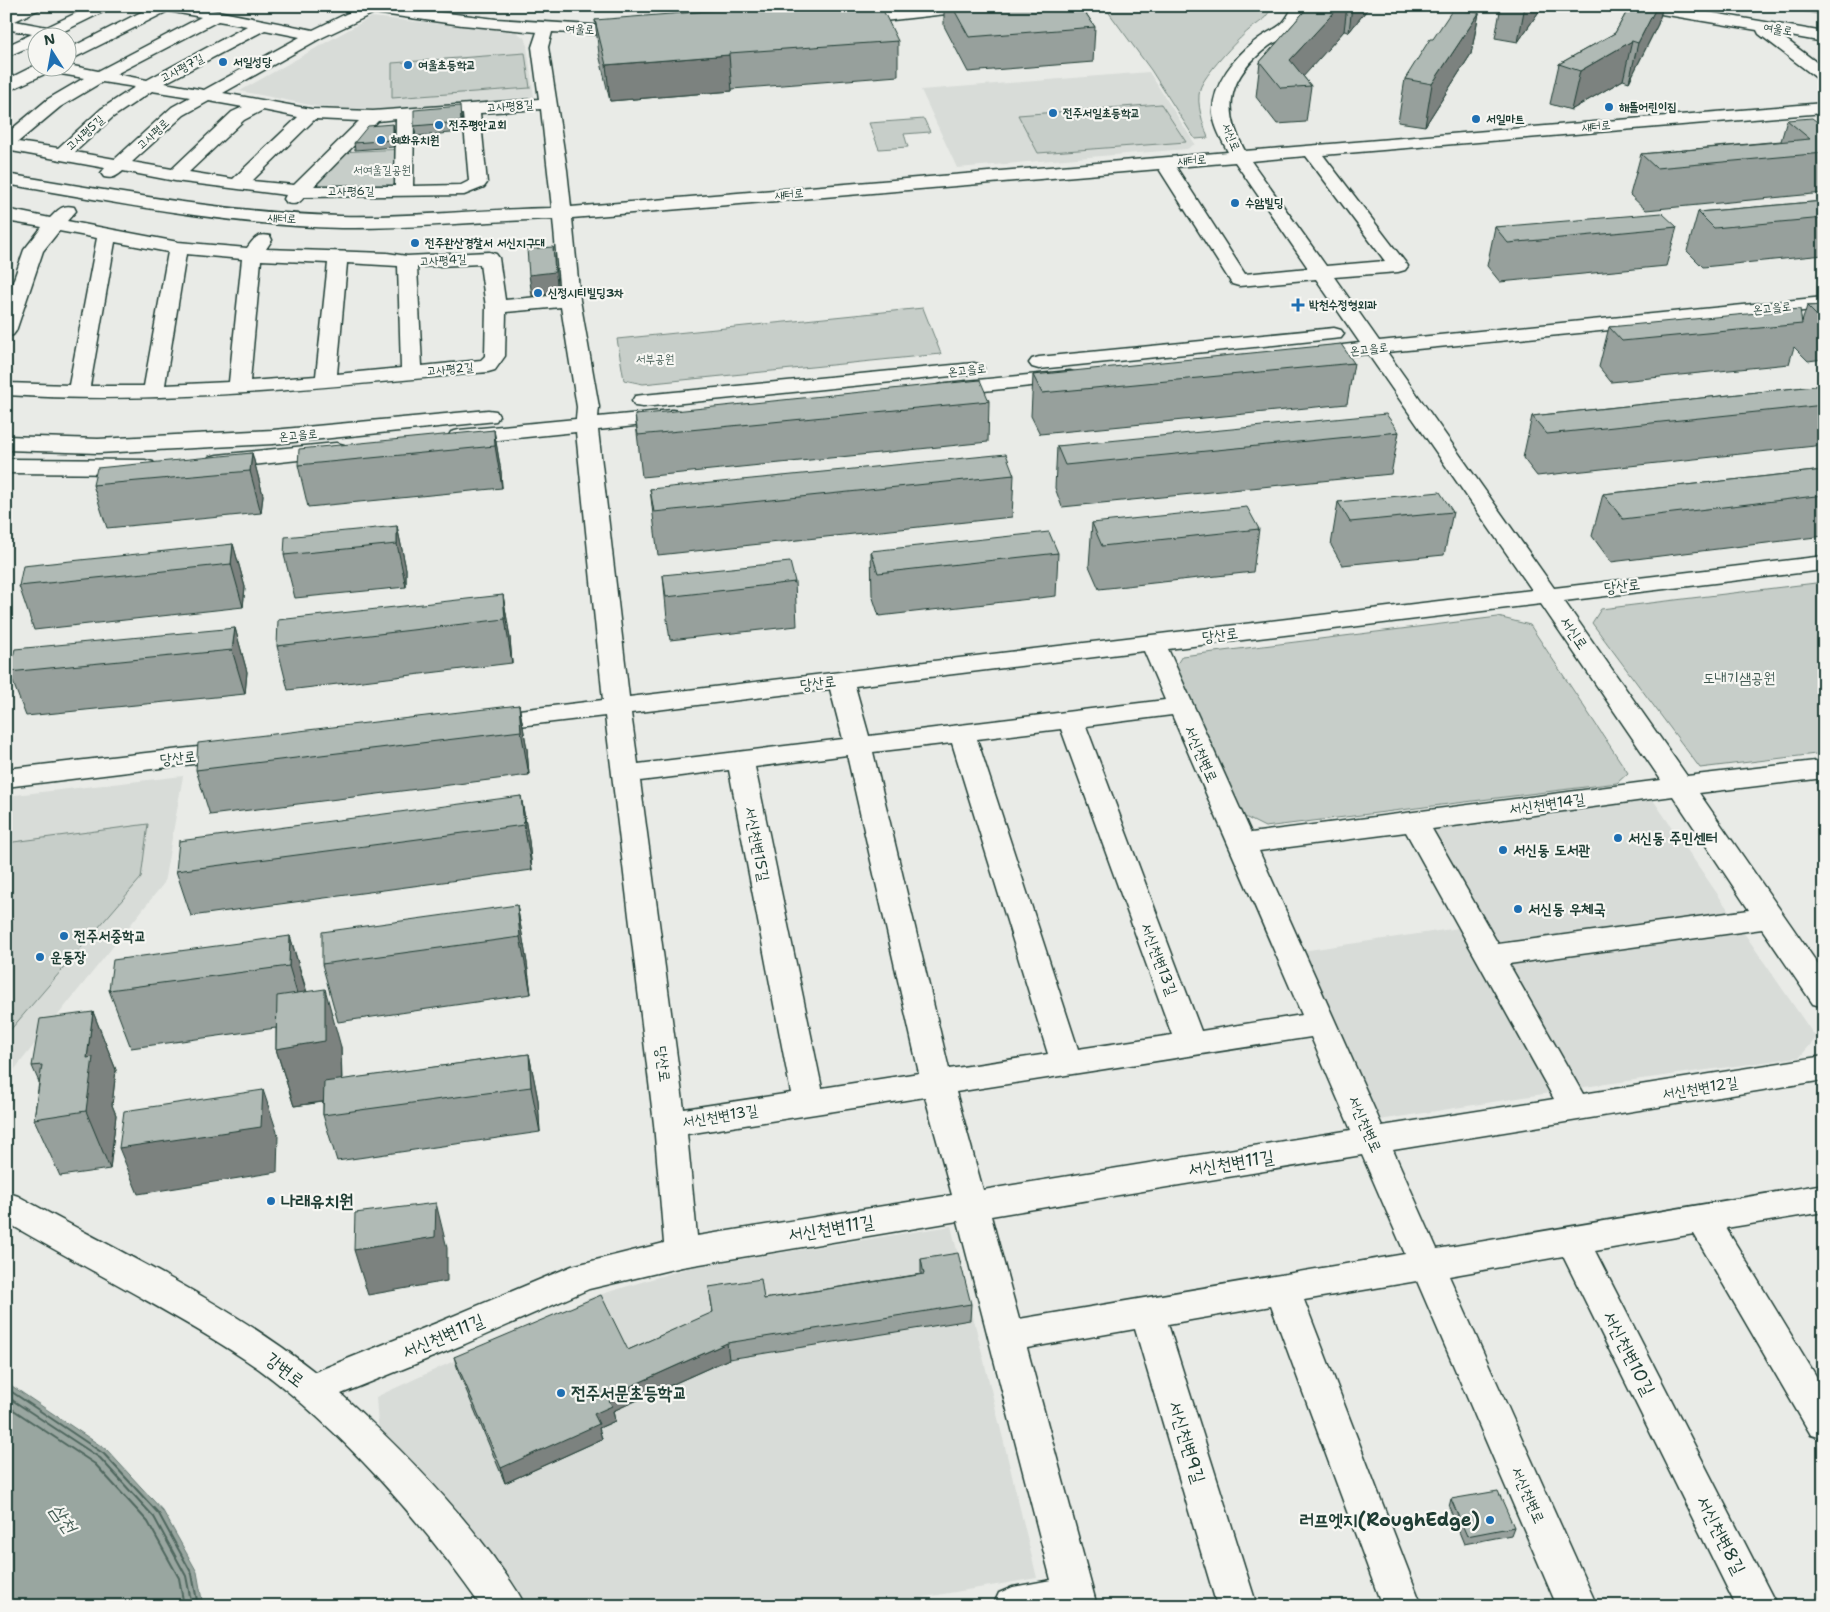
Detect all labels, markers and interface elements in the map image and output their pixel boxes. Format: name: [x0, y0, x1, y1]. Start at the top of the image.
street label: 여울로: [1762, 19, 1794, 39]
street label: 여울로: [565, 20, 595, 38]
north arrow: [28, 28, 78, 78]
text: N: [42, 29, 57, 49]
street label: 고사평7길: [157, 50, 207, 86]
place label: 서일성당: [233, 54, 272, 70]
marker: 서일성당: [217, 56, 229, 68]
place label: 여울초등학교: [418, 57, 476, 73]
marker: 여울초등학교: [402, 59, 414, 71]
street label: 고사평8길: [486, 96, 534, 116]
place label: 해뜰어린이집: [1619, 99, 1677, 115]
marker: 해뜰어린이집: [1603, 101, 1615, 113]
place label: 전주서일초등학교: [1063, 105, 1140, 121]
marker: 전주서일초등학교: [1047, 107, 1059, 119]
street label: 고사평5길: [63, 111, 108, 154]
place label: 서일마트: [1486, 111, 1525, 127]
marker: 서일마트: [1470, 113, 1482, 125]
street label: 고사평로: [133, 115, 173, 153]
place label: 전주평안교회: [449, 117, 507, 133]
street label: 새터로: [1581, 117, 1611, 135]
marker: 전주평안교회: [433, 119, 445, 131]
street label: 서신로: [1218, 121, 1244, 153]
place label: 혜화유치원: [391, 132, 440, 148]
marker: 혜화유치원: [375, 134, 387, 146]
street label: 새터로: [1177, 151, 1207, 169]
park label: 서여울길공원: [353, 162, 411, 178]
street label: 고사평6길: [327, 183, 375, 199]
street label: 새터로: [774, 185, 804, 203]
place label: 수암빌딩: [1245, 195, 1284, 211]
marker: 수암빌딩: [1229, 197, 1241, 209]
street label: 새터로: [267, 209, 297, 227]
place label: 전주완산경찰서 서신지구대: [425, 235, 545, 251]
marker: 전주완산경찰서 서신지구대: [409, 237, 421, 249]
street label: 고사평4길: [419, 251, 467, 269]
place label: 신정시티빌딩3차: [548, 285, 624, 301]
marker: 신정시티빌딩3차: [532, 287, 544, 299]
place label: 박천수정형외과: [1309, 297, 1377, 313]
marker: 박천수정형외과: [1291, 298, 1305, 312]
street label: 온고을로: [1752, 298, 1792, 318]
street label: 온고을로: [1349, 339, 1389, 359]
park label: 서부공원: [636, 351, 674, 367]
street label: 고사평2길: [426, 359, 474, 379]
street label: 온고을로: [947, 360, 987, 380]
street label: 온고을로: [278, 425, 318, 445]
street label: 당산로: [1603, 574, 1641, 598]
street label: 서신로: [1555, 612, 1593, 654]
street label: 당산로: [1201, 623, 1239, 647]
park label: 도내기샘공원: [1703, 668, 1775, 688]
street label: 당산로: [799, 671, 837, 695]
street label: 서신천변로: [1180, 722, 1222, 786]
street label: 당산로: [159, 746, 197, 770]
street label: 서신천변14길: [1508, 789, 1586, 819]
street label: 서신천변15길: [740, 805, 774, 883]
place label: 서신동 주민센터: [1628, 828, 1718, 848]
marker: 서신동 주민센터: [1612, 832, 1624, 844]
place label: 서신동 도서관: [1513, 840, 1591, 860]
marker: 서신동 도서관: [1497, 844, 1509, 856]
place label: 서신동 우체국: [1528, 899, 1606, 919]
marker: 서신동 우체국: [1512, 903, 1524, 915]
street label: 서신천변13길: [1136, 920, 1182, 998]
place label: 전주서중학교: [73, 926, 146, 946]
marker: 전주서중학교: [58, 930, 70, 942]
place label: 운동장: [50, 947, 86, 967]
marker: 운동장: [34, 951, 46, 963]
street label: 당산로: [651, 1045, 675, 1083]
street label: 서신천변12길: [1661, 1072, 1739, 1104]
street label: 서신천변로: [1344, 1092, 1386, 1156]
street label: 서신천변13길: [681, 1100, 759, 1132]
street label: 서신천변11길: [1186, 1144, 1276, 1182]
place label: 나래유치원: [281, 1189, 353, 1213]
marker: 나래유치원: [265, 1195, 277, 1207]
street label: 서신천변11길: [786, 1209, 876, 1247]
street label: 서신천변10길: [1597, 1307, 1661, 1400]
street label: 서신천변11길: [398, 1308, 488, 1364]
street label: 강변로: [260, 1347, 310, 1393]
place label: 전주서문초등학교: [571, 1381, 687, 1405]
marker: 전주서문초등학교: [555, 1387, 567, 1399]
street label: 서신천변9길: [1163, 1398, 1211, 1487]
street label: 서신천변로: [1507, 1463, 1549, 1527]
street label: 서신천변8길: [1691, 1492, 1751, 1579]
water label: 삼천: [45, 1499, 84, 1539]
place label: 러프엣지(RoughEdge): [1300, 1508, 1480, 1532]
marker: 러프엣지(RoughEdge): [1484, 1514, 1496, 1526]

